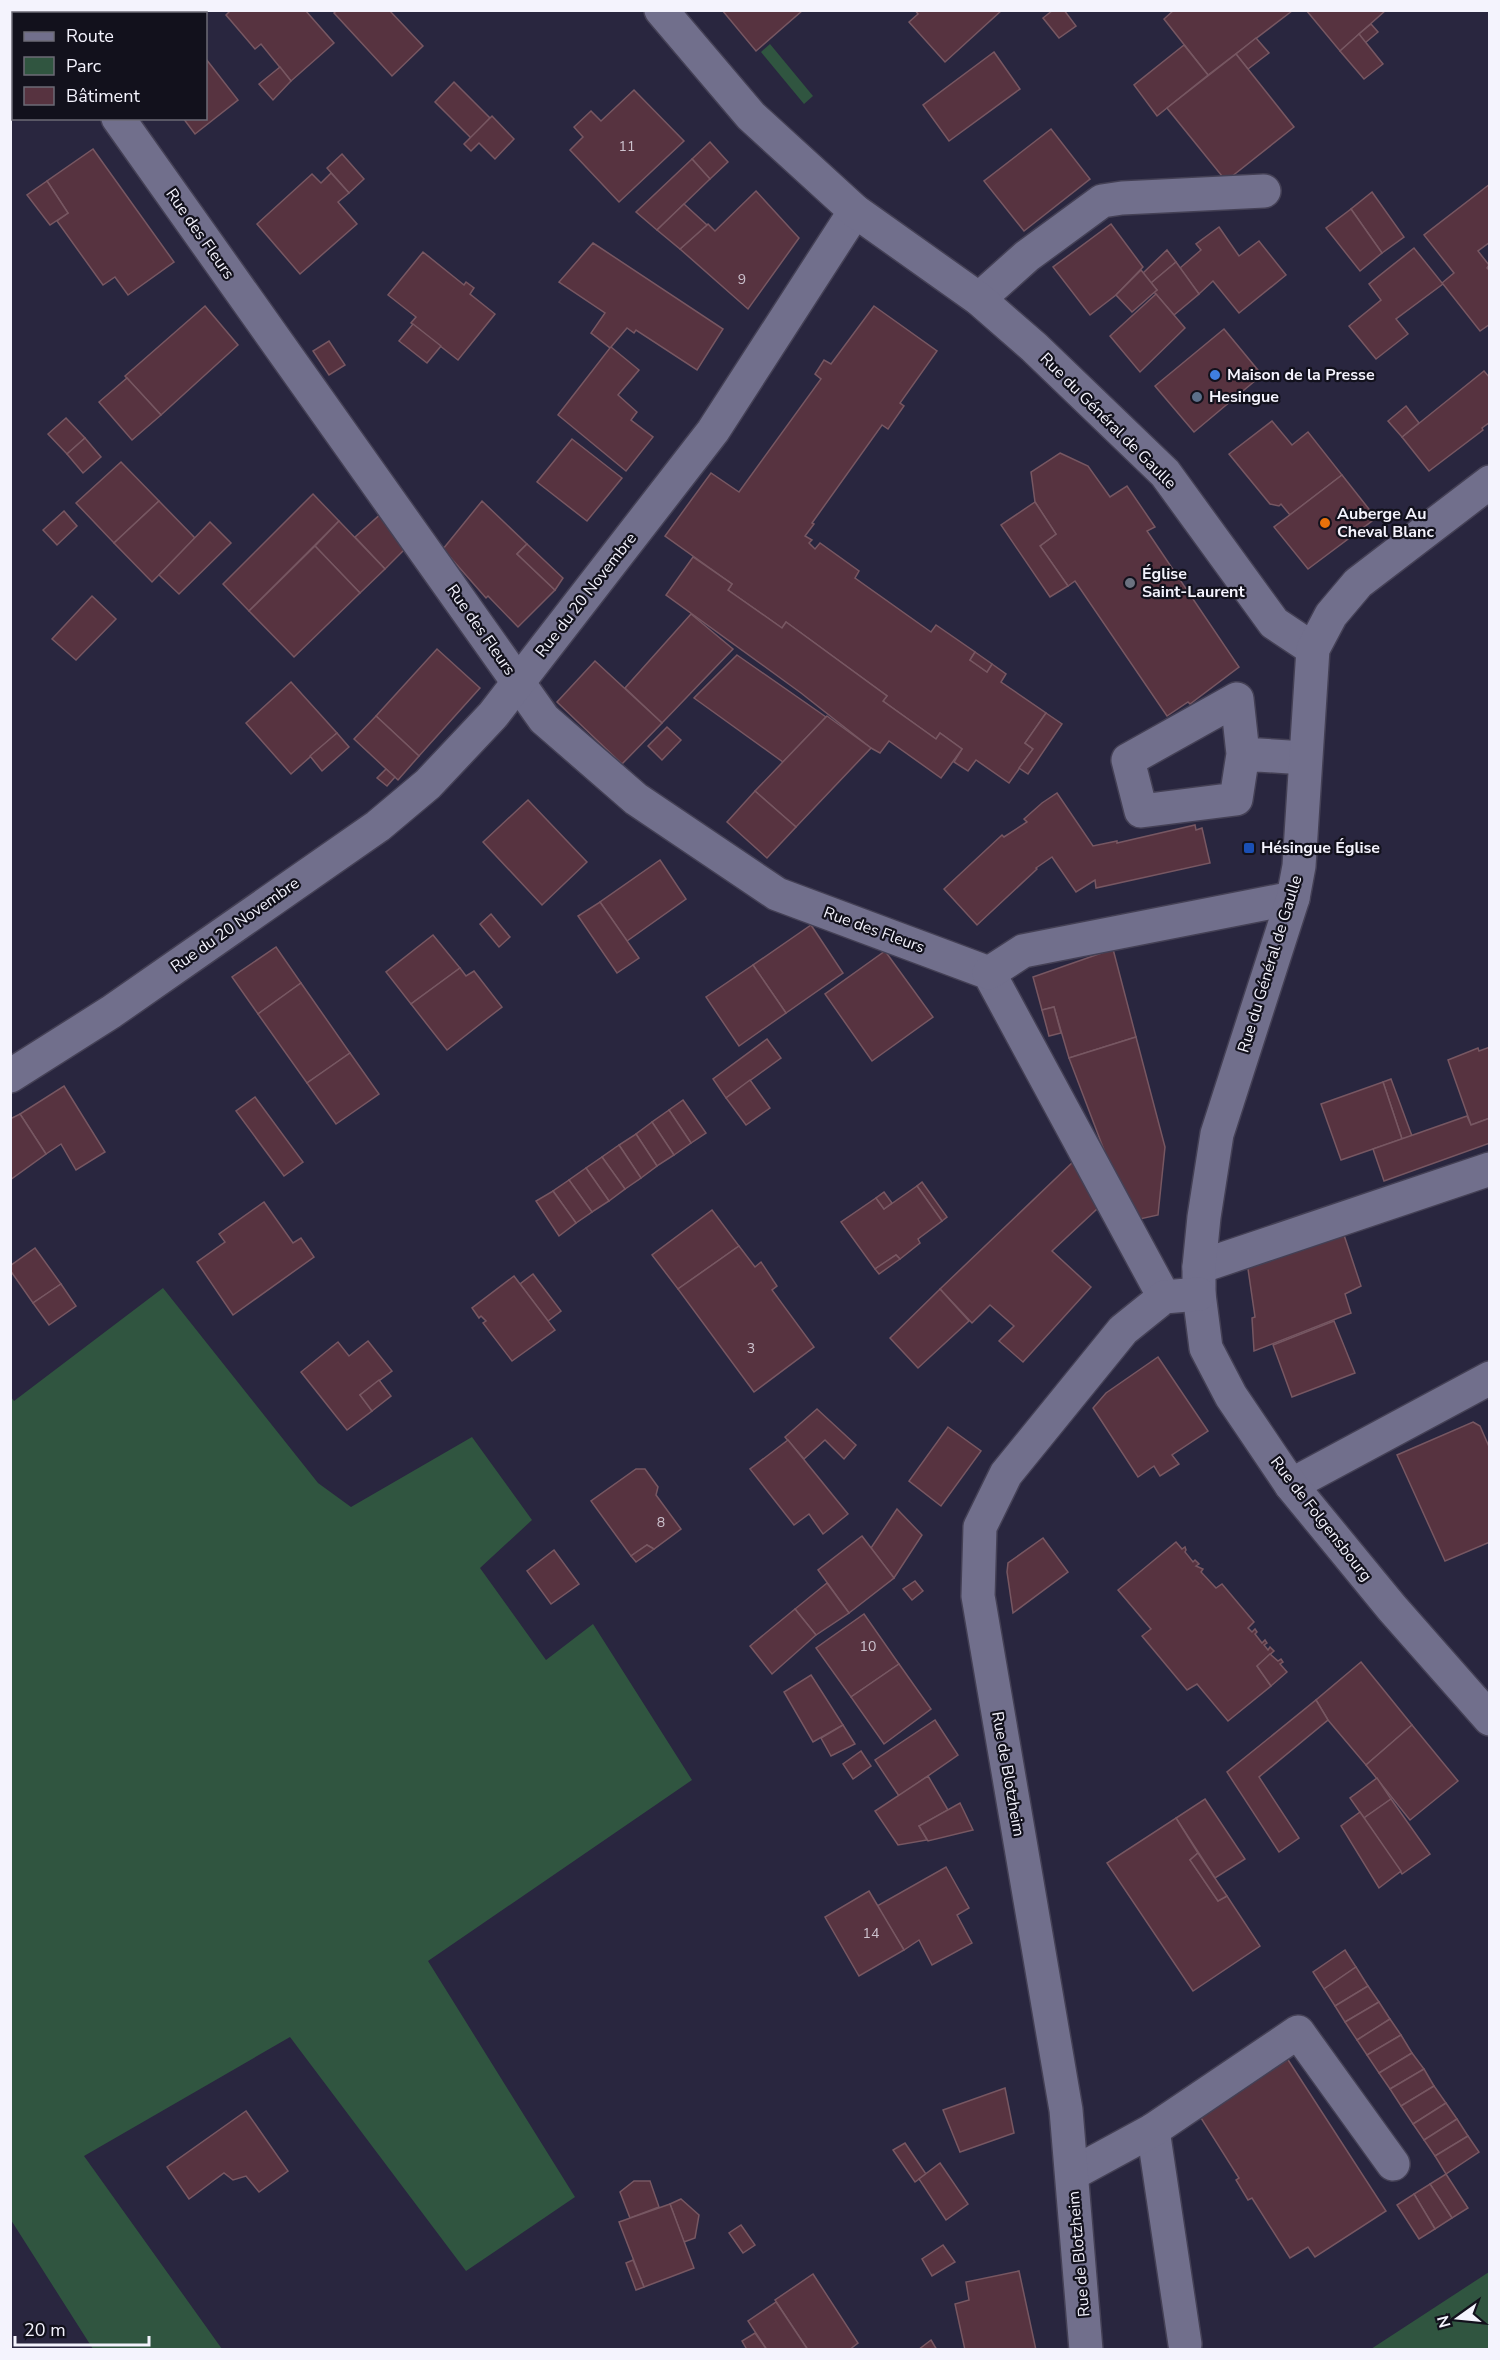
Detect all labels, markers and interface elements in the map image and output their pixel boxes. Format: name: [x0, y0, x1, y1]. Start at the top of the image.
legend: [12, 12, 207, 120]
text: Route: [66, 24, 114, 48]
text: Parc: [66, 54, 101, 78]
text: Bâtiment: [66, 84, 140, 108]
house number: 11: [619, 137, 635, 156]
street label: Rue des Fleurs: [161, 184, 239, 284]
house number: 9: [738, 270, 746, 289]
street label: Rue du Général de Gaulle: [1035, 348, 1181, 494]
place label: Maison de la Presse: [1227, 364, 1375, 386]
marker: Maison de la Presse: [1208, 368, 1222, 382]
place label: Hesingue: [1209, 386, 1279, 408]
marker: Hesingue: [1190, 390, 1204, 404]
place label: Auberge Au Cheval Blanc: [1337, 503, 1434, 543]
marker: Auberge Au Cheval Blanc: [1318, 516, 1332, 530]
street label: Rue du 20 Novembre: [530, 528, 642, 662]
place label: Église Saint-Laurent: [1142, 563, 1245, 603]
marker: Église Saint-Laurent: [1123, 576, 1137, 590]
street label: Rue des Fleurs: [442, 580, 520, 680]
place label: Hésingue Église: [1261, 837, 1380, 859]
marker: Hésingue Église: [1242, 841, 1256, 855]
street label: Rue du 20 Novembre: [166, 872, 304, 978]
street label: Rue du Général de Gaulle: [1233, 873, 1307, 1055]
street label: Rue des Fleurs: [820, 901, 928, 959]
house number: 3: [747, 1339, 755, 1358]
street label: Rue de Folgensbourg: [1265, 1452, 1377, 1586]
house number: 8: [657, 1513, 665, 1532]
house number: 10: [860, 1637, 876, 1656]
street label: Rue de Blotzheim: [986, 1710, 1030, 1838]
house number: 14: [863, 1924, 879, 1943]
street label: Rue de Blotzheim: [1063, 2190, 1095, 2318]
north arrow: [1428, 2288, 1488, 2348]
scale bar: [15, 2309, 148, 2347]
text: N: [1432, 2313, 1457, 2330]
text: 20 m: [24, 2318, 66, 2342]

